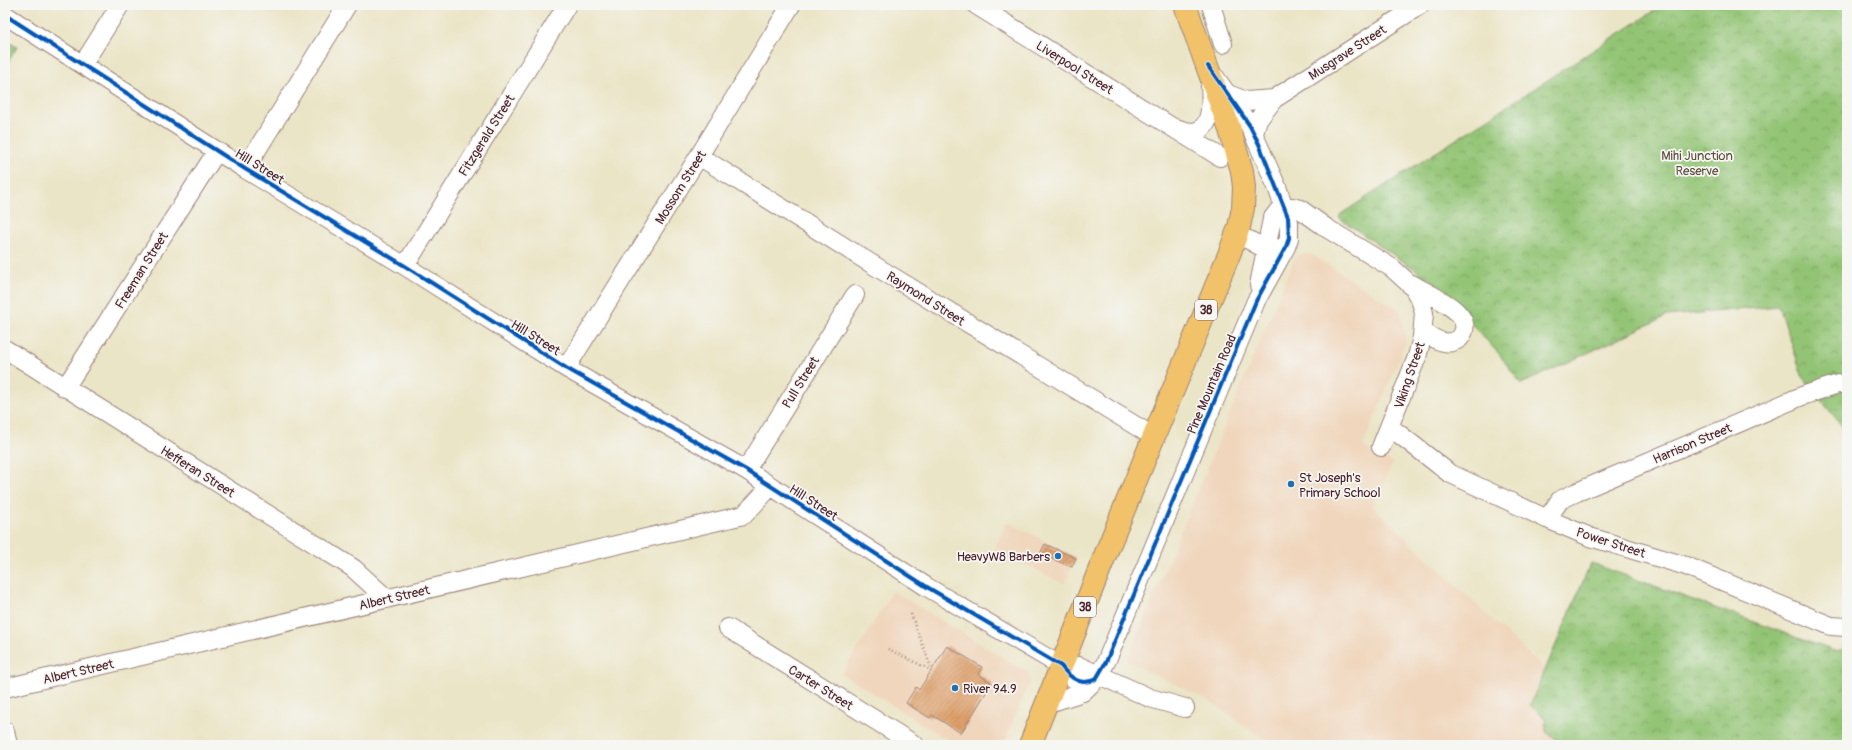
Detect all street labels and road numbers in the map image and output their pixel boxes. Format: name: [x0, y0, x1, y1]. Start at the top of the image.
street label: Musgrave Street: [1306, 21, 1390, 84]
street label: Liverpool Street: [1033, 38, 1117, 98]
street label: Fitzgerald Street: [455, 91, 519, 179]
street label: Hill Street: [232, 146, 288, 189]
street label: Mossom Street: [652, 147, 710, 227]
street label: Freeman Street: [112, 229, 172, 312]
street label: Raymond Street: [883, 268, 968, 330]
road number: 38: [1195, 300, 1217, 320]
street label: Hill Street: [508, 317, 564, 360]
street label: Pine Mountain Road: [1184, 332, 1240, 437]
street label: Viking Street: [1391, 339, 1429, 411]
street label: Pull Street: [779, 353, 823, 411]
street label: Harrison Street: [1651, 420, 1735, 468]
street label: Hefferan Street: [157, 443, 238, 501]
street label: Hill Street: [786, 481, 841, 525]
street label: Power Street: [1574, 524, 1648, 562]
street label: Albert Street: [357, 582, 432, 614]
road number: 38: [1074, 597, 1096, 617]
street label: Albert Street: [41, 656, 116, 688]
street label: Carter Street: [785, 662, 856, 714]

